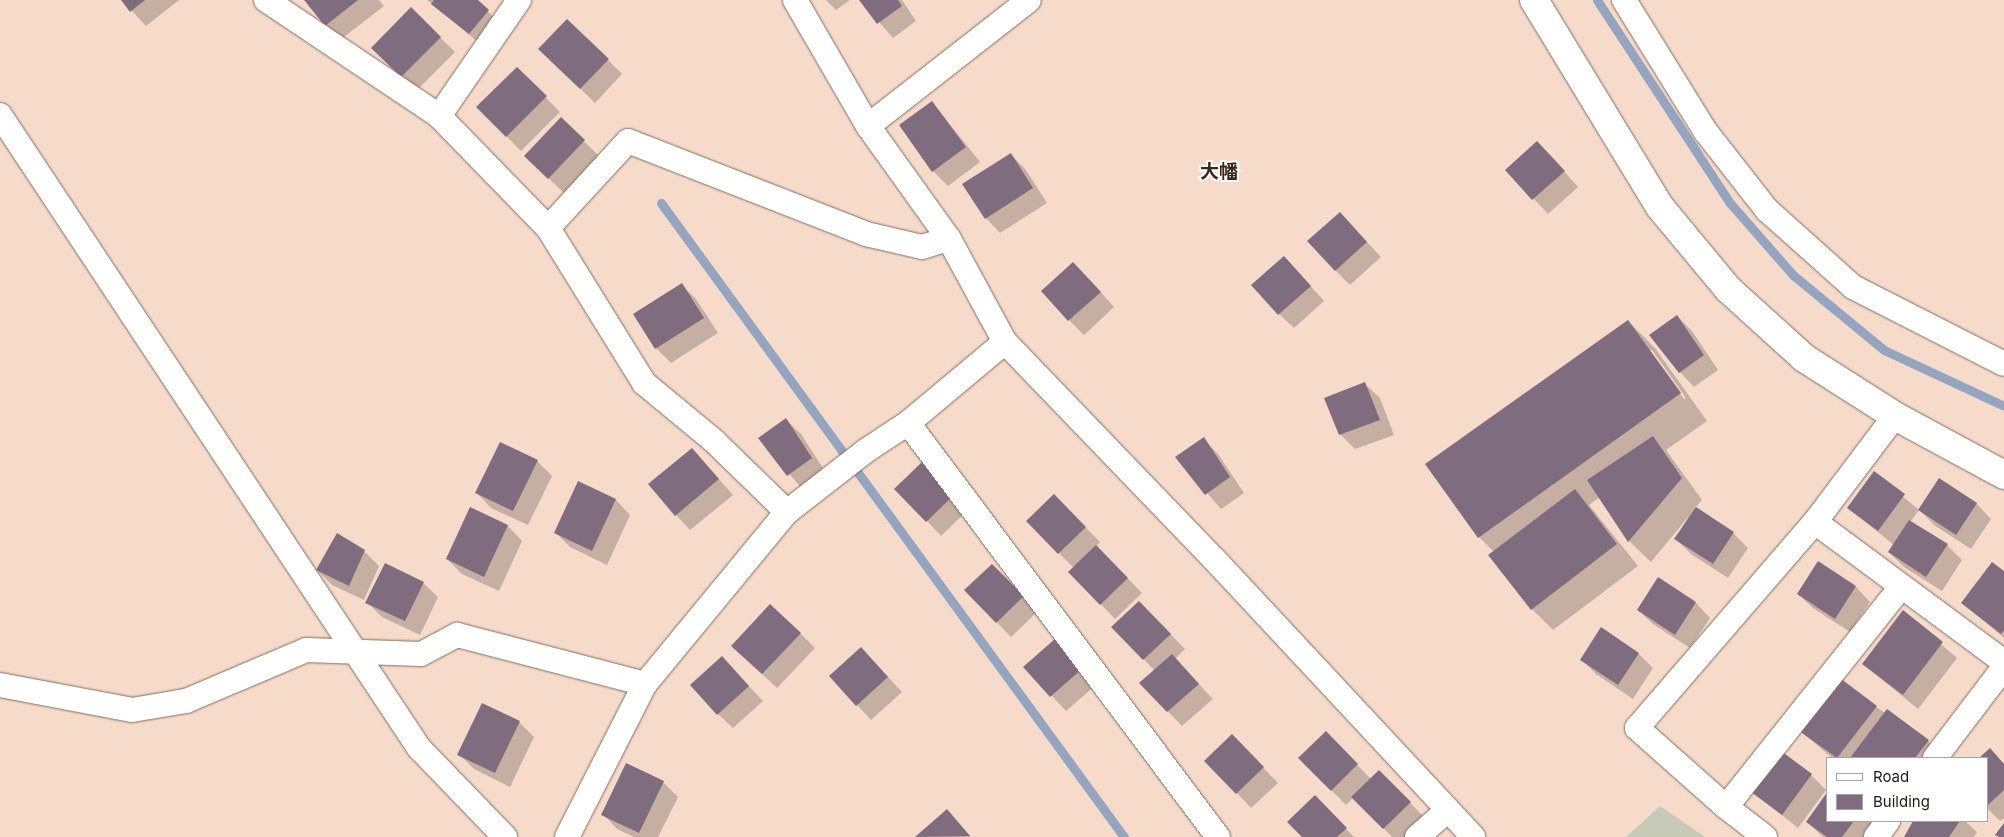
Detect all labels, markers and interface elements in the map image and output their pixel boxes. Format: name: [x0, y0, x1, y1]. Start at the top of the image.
district label: 大幡: [1200, 161, 1238, 183]
legend: [1826, 757, 1989, 822]
text: Road: [1873, 767, 1909, 786]
text: Building: [1873, 792, 1930, 811]

